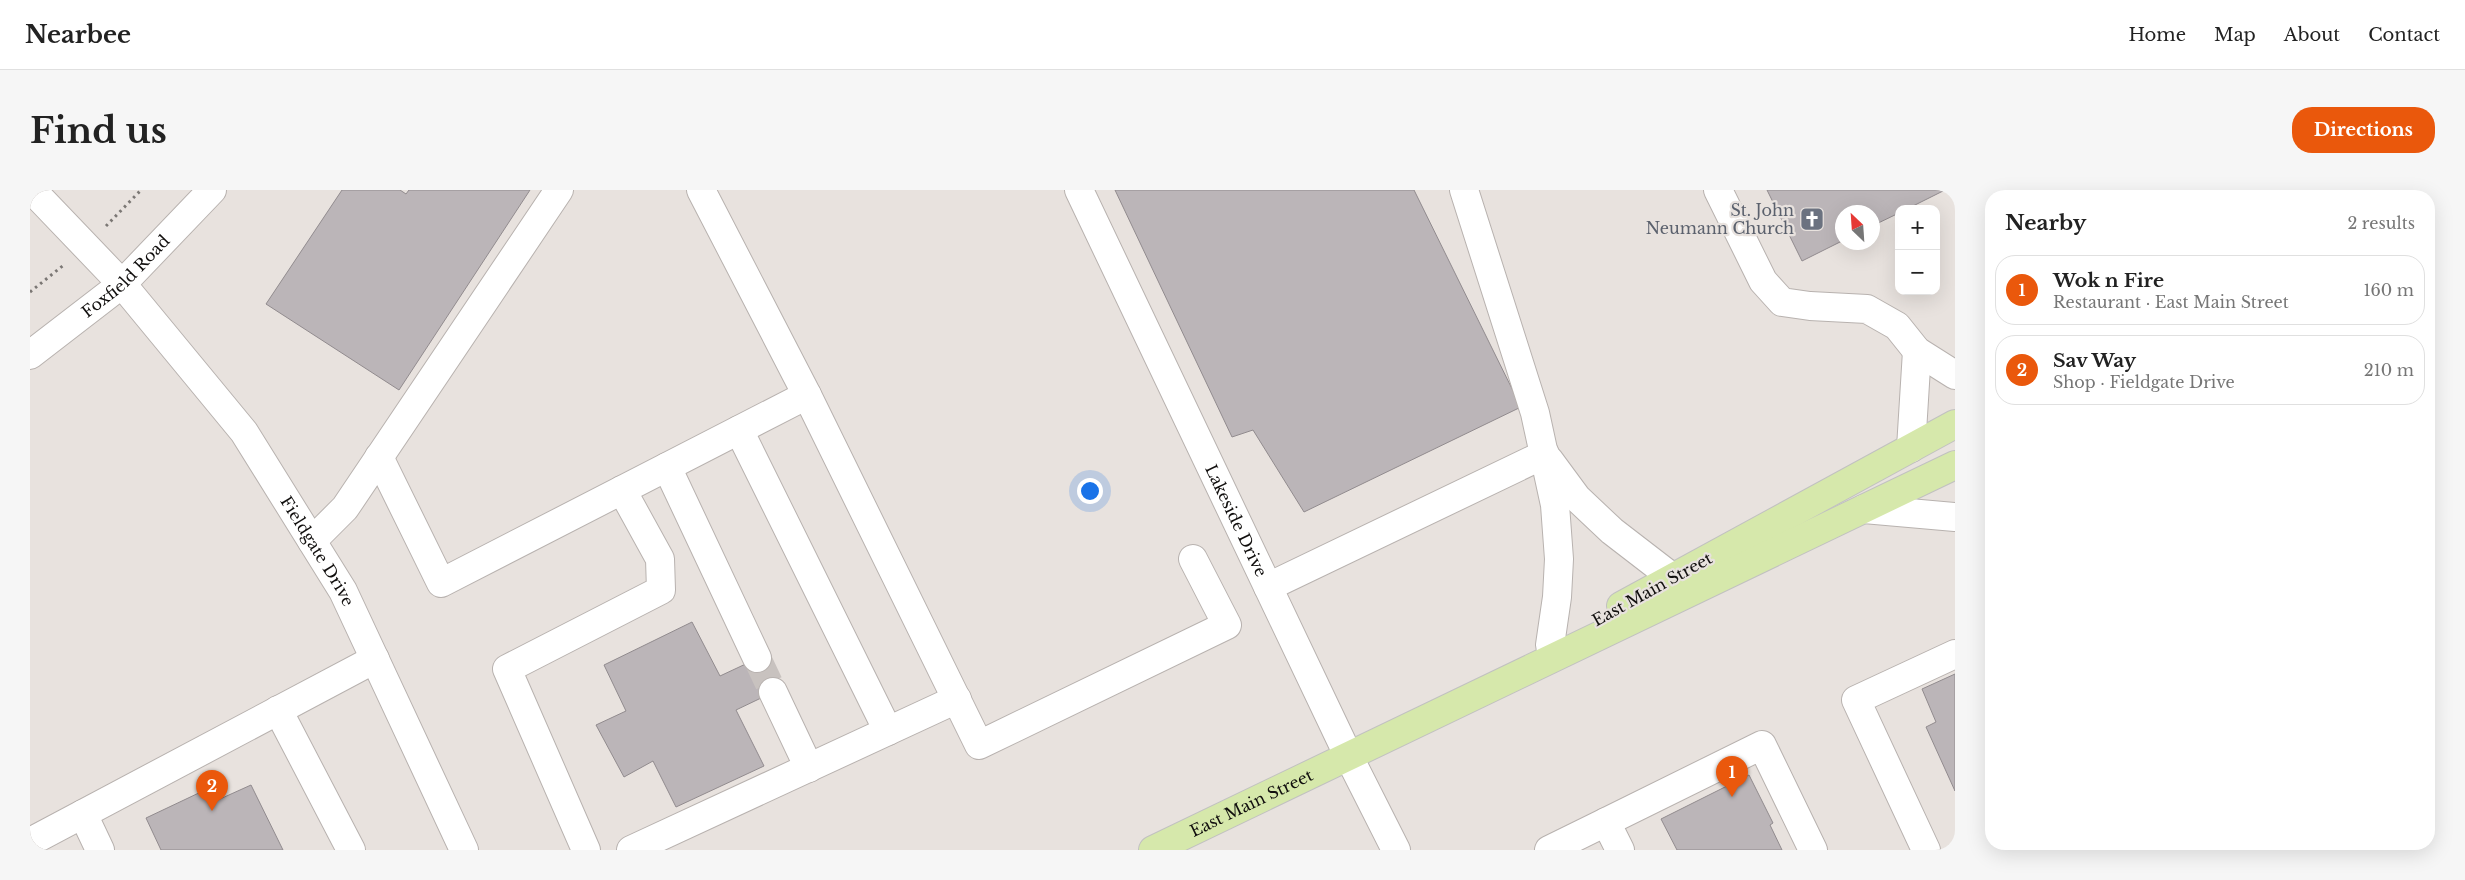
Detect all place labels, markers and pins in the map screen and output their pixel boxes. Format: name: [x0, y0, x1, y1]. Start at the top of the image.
place label: St. John Neumann Church: [1646, 200, 1794, 238]
church icon: St. John Neumann Church: [1799, 206, 1825, 232]
pin: 1: [1716, 756, 1748, 797]
pin: 2: [196, 770, 228, 811]

